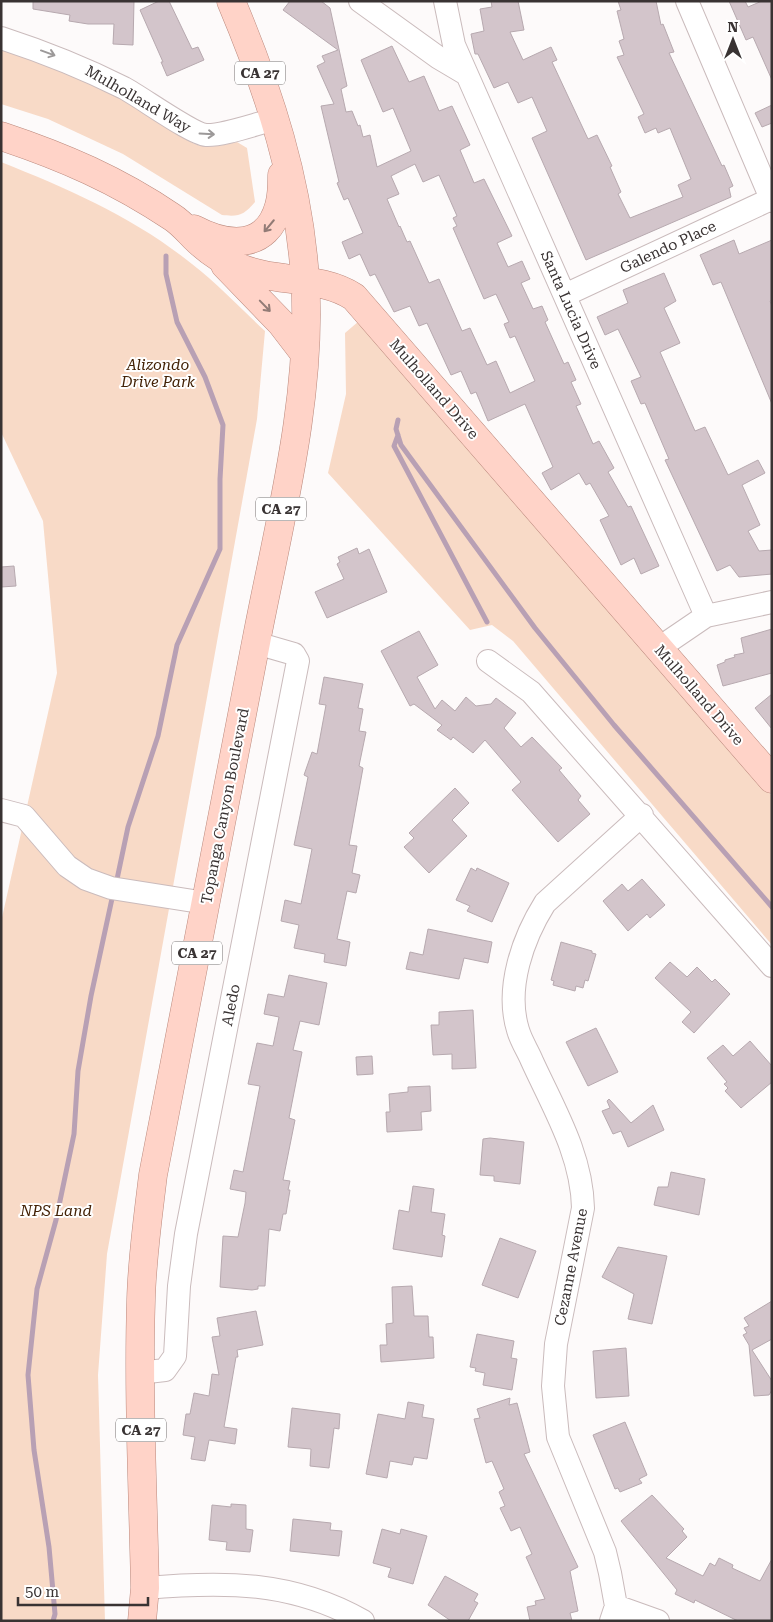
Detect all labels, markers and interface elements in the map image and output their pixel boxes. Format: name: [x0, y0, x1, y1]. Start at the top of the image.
north arrow: [708, 15, 758, 65]
text: N: [728, 19, 739, 35]
one-way arrow: [39, 49, 55, 58]
street label: Mulholland Way: [82, 61, 194, 137]
road number: CA 27: [235, 62, 285, 84]
one-way arrow: [199, 129, 215, 138]
street label: Galendo Place: [617, 217, 719, 277]
one-way arrow: [263, 220, 274, 233]
street label: Santa Lucia Drive: [537, 248, 605, 372]
one-way arrow: [259, 300, 271, 313]
street label: Mulholland Drive: [386, 335, 482, 443]
park label: Alizondo Drive Park: [120, 356, 196, 391]
road number: CA 27: [256, 498, 306, 520]
street label: Mulholland Drive: [651, 641, 747, 749]
street label: Topanga Canyon Boulevard: [197, 706, 253, 905]
road number: CA 27: [172, 941, 222, 964]
street label: Aledo: [218, 982, 244, 1028]
park label: NPS Land: [19, 1202, 92, 1220]
street label: Cezanne Avenue: [551, 1207, 591, 1327]
road number: CA 27: [116, 1418, 166, 1442]
scale bar: [18, 1574, 148, 1606]
text: 50 m: [25, 1583, 60, 1601]

